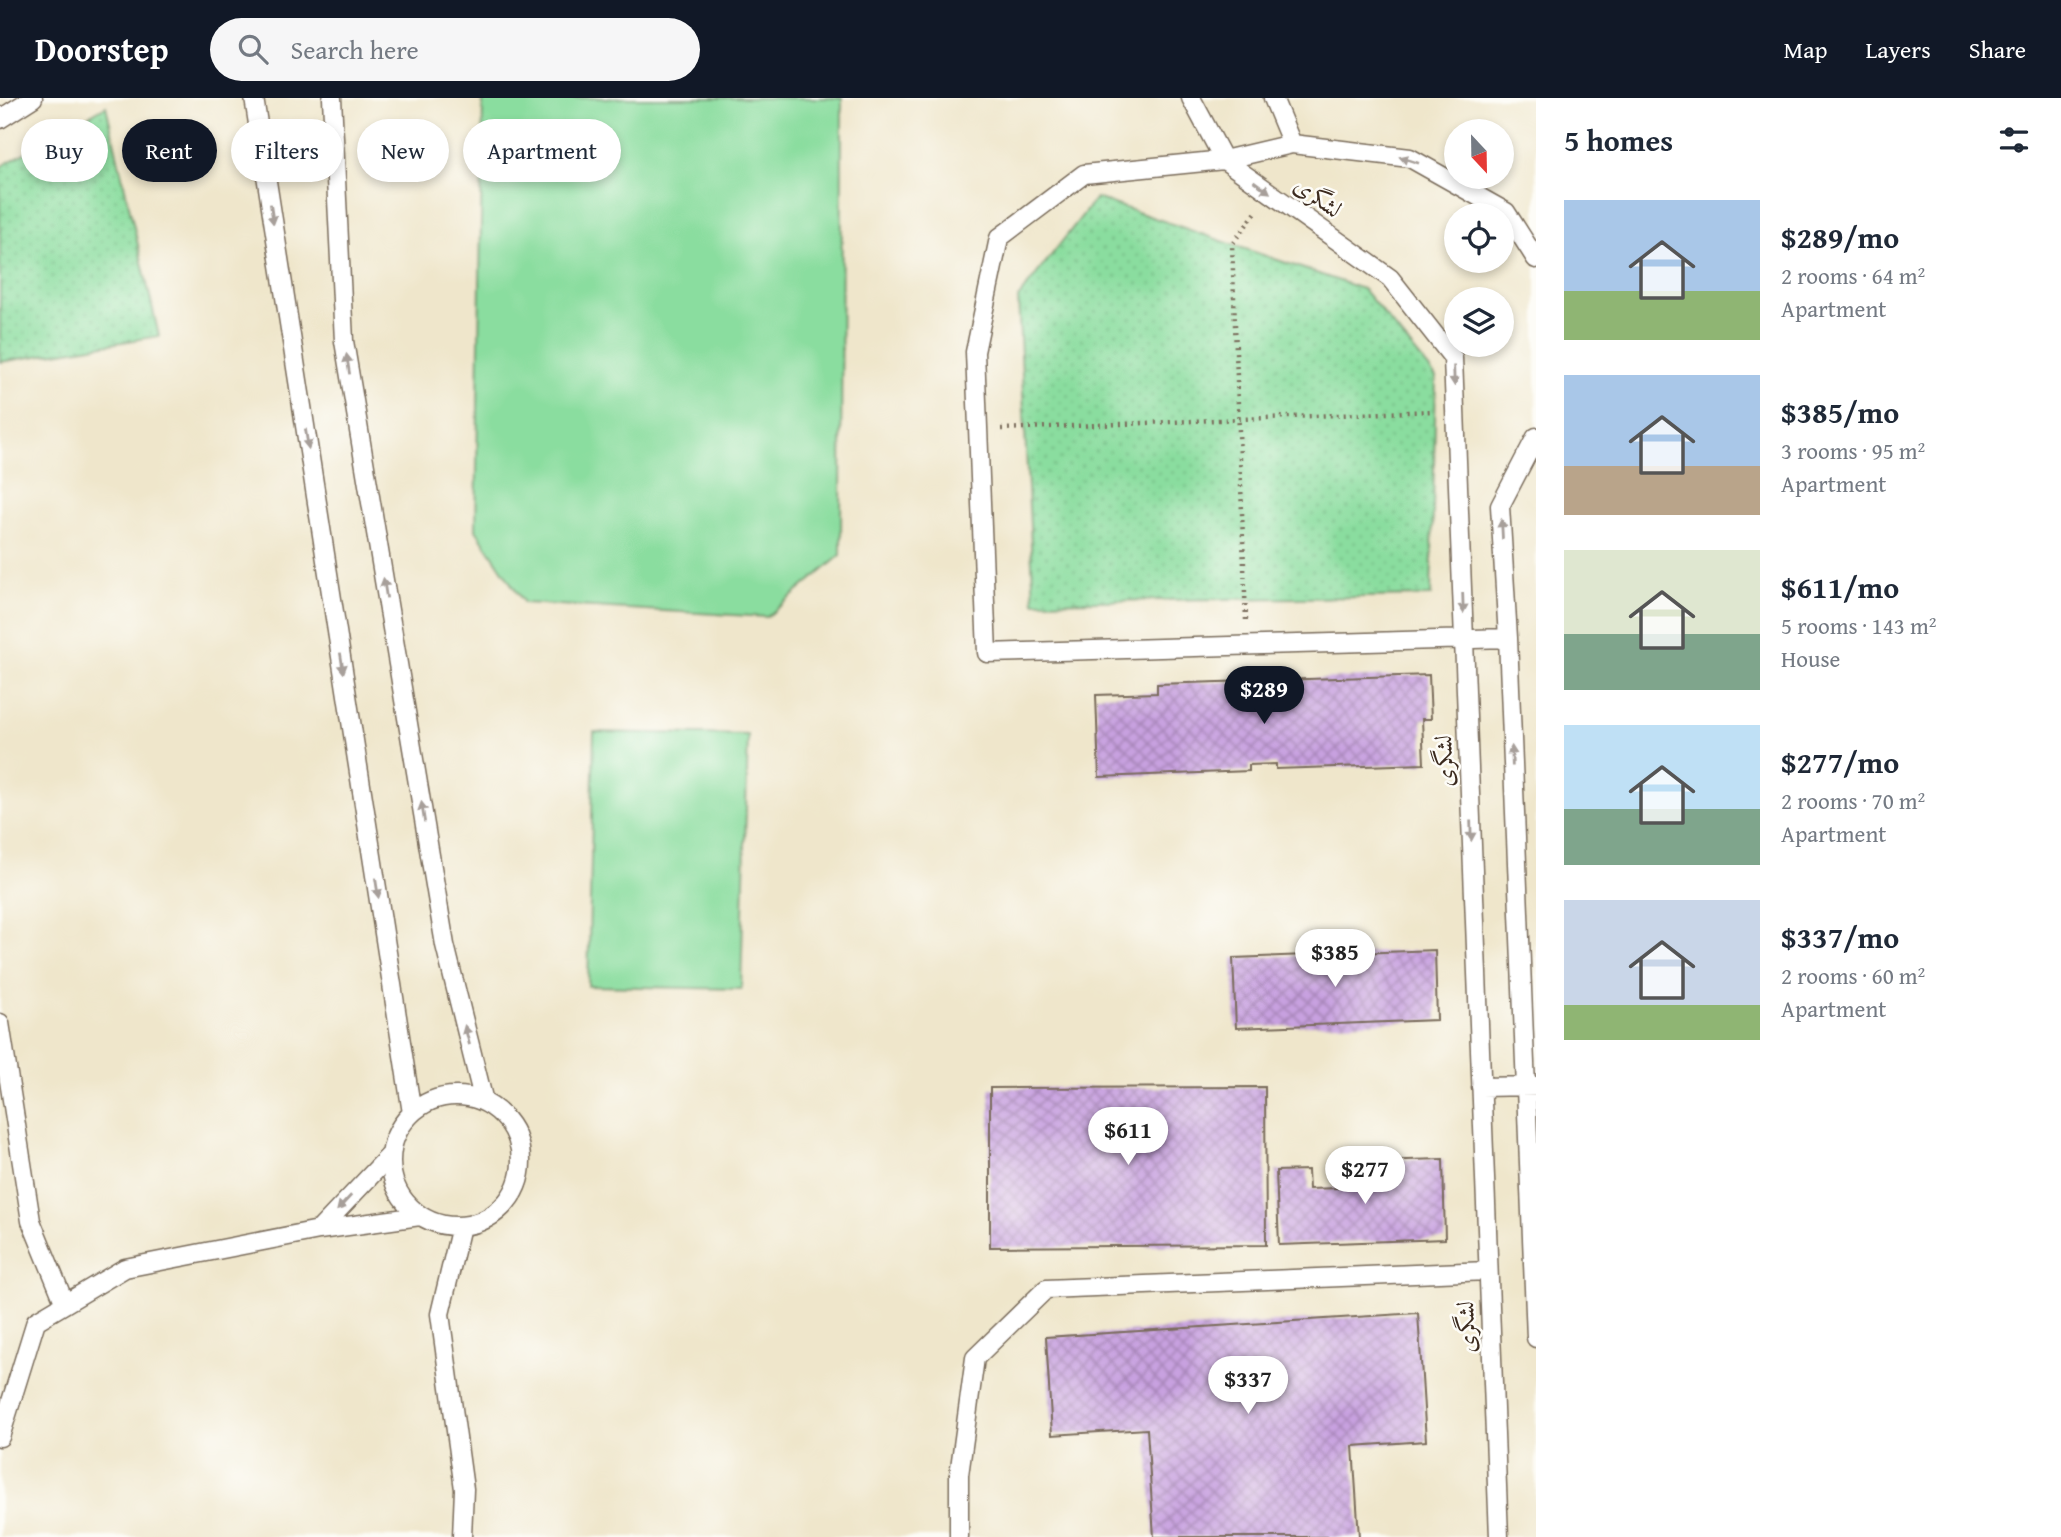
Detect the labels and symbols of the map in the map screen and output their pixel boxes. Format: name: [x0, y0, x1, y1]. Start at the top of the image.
north arrow: [1444, 119, 1514, 189]
one-way arrow: [1398, 155, 1419, 165]
street label: لشگری: [1287, 167, 1350, 226]
one-way arrow: [1253, 180, 1271, 194]
one-way arrow: [267, 203, 278, 225]
one-way arrow: [342, 353, 353, 375]
one-way arrow: [1448, 365, 1459, 387]
one-way arrow: [302, 428, 313, 450]
one-way arrow: [1496, 517, 1507, 539]
one-way arrow: [379, 577, 390, 599]
one-way arrow: [1457, 593, 1468, 615]
one-way arrow: [337, 653, 348, 675]
pin: $289: [1223, 666, 1305, 726]
street label: لشگری: [1425, 734, 1462, 788]
one-way arrow: [1507, 745, 1518, 767]
one-way arrow: [417, 801, 428, 823]
one-way arrow: [1466, 820, 1477, 842]
one-way arrow: [372, 877, 383, 899]
pin: $385: [1294, 930, 1376, 989]
one-way arrow: [461, 1024, 472, 1046]
pin: $611: [1087, 1108, 1169, 1167]
pin: $277: [1324, 1146, 1406, 1206]
one-way arrow: [336, 1194, 352, 1212]
street label: لشگری: [1447, 1300, 1484, 1354]
pin: $337: [1207, 1356, 1289, 1416]

